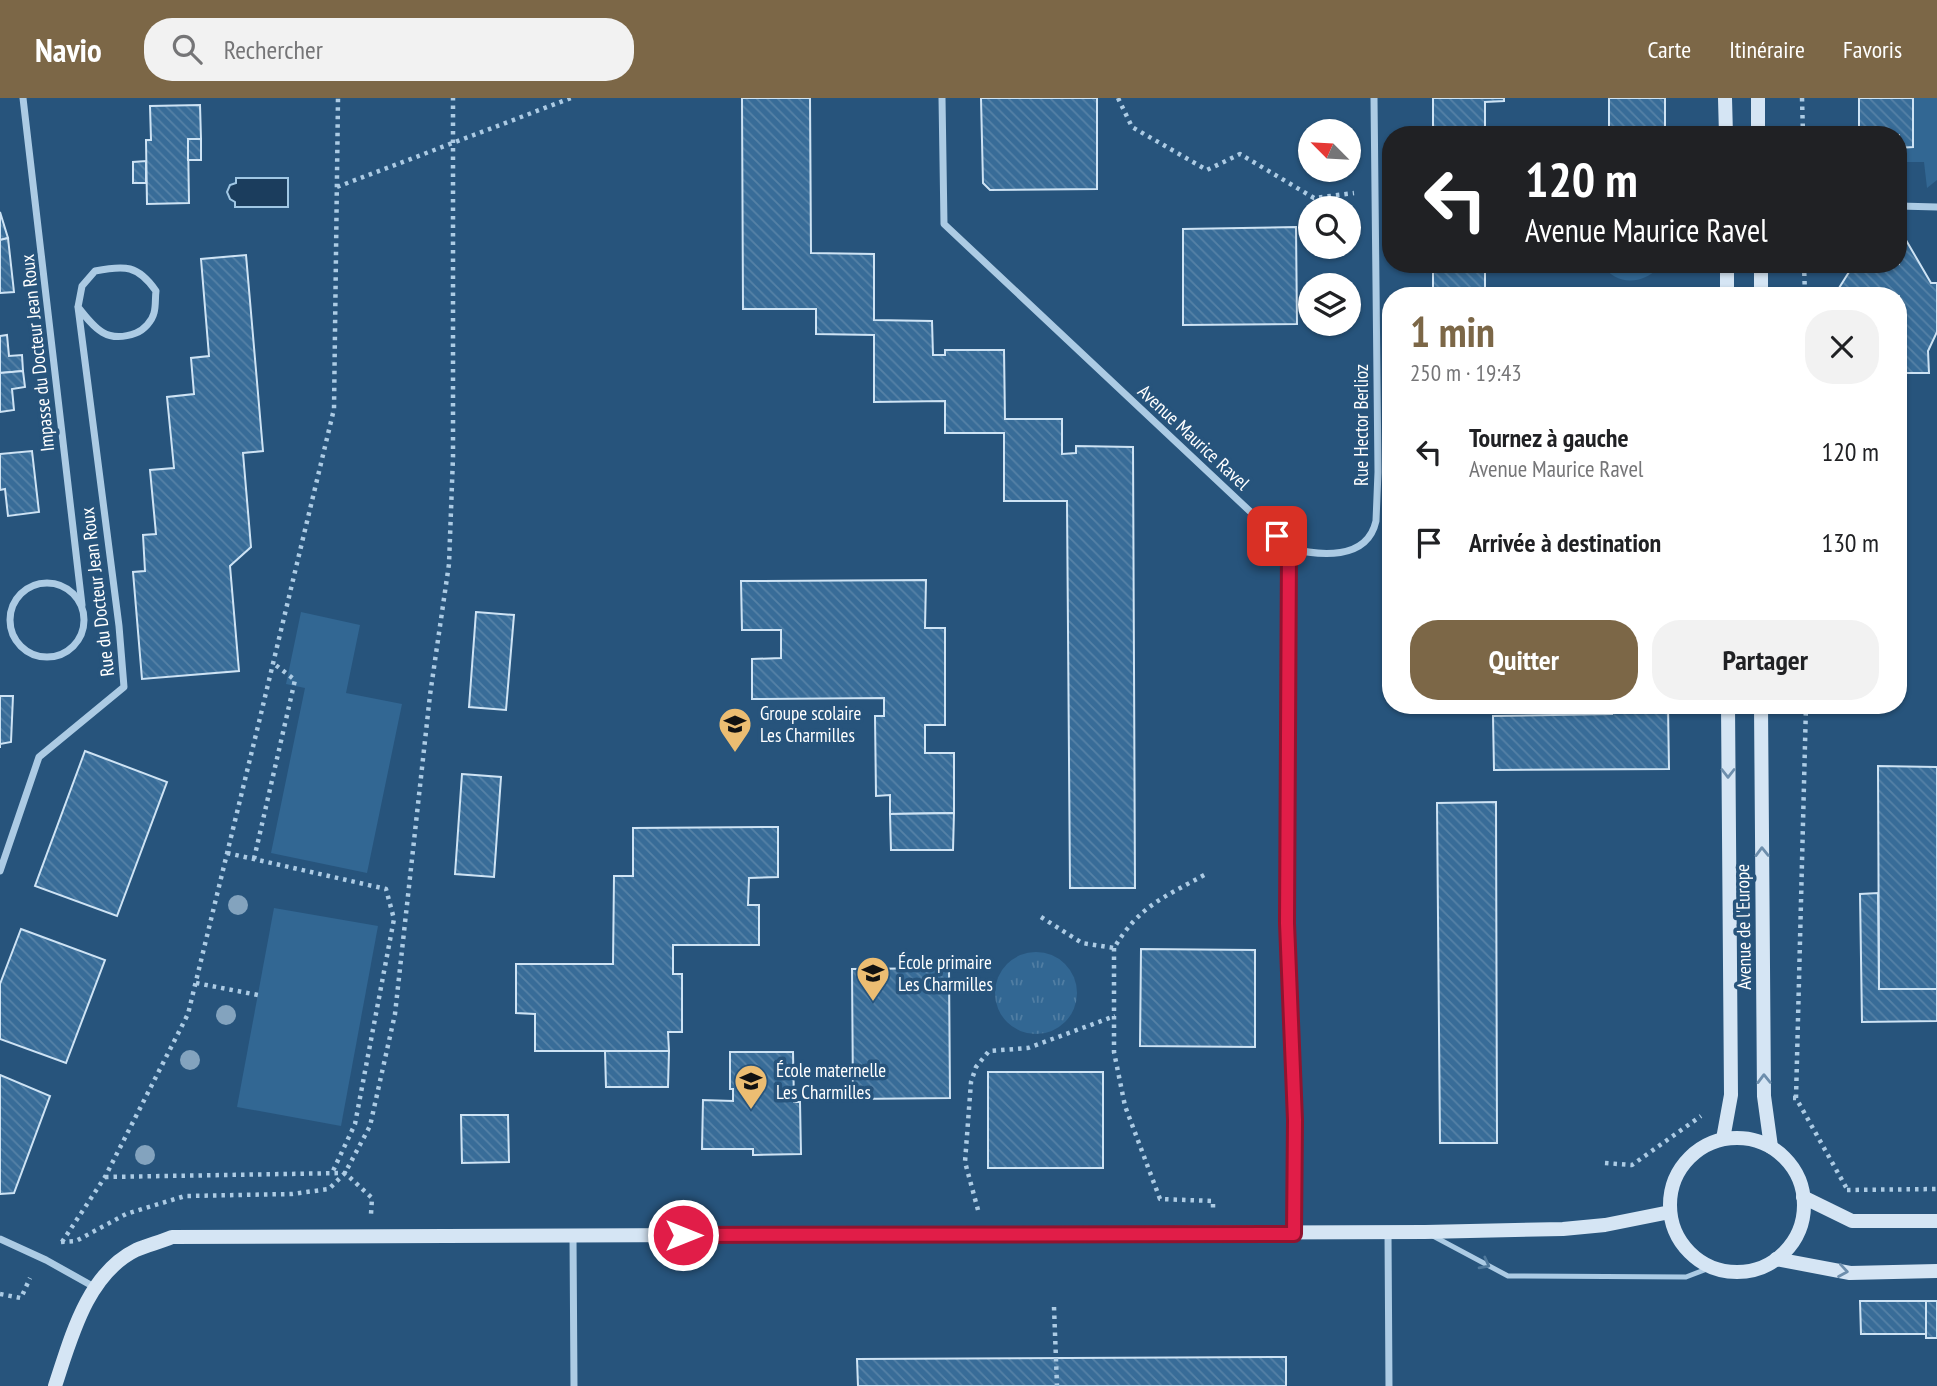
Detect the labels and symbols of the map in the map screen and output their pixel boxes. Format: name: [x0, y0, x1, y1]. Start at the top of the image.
north arrow: [1298, 119, 1362, 182]
street label: Impasse du Docteur Jean Roux: [15, 253, 59, 453]
street label: Rue Hector Berlioz: [1349, 364, 1373, 486]
street label: Avenue Maurice Ravel: [1133, 379, 1255, 495]
street label: Rue du Docteur Jean Roux: [75, 506, 119, 678]
pin: [1247, 506, 1307, 566]
place label: Groupe scolaire Les Charmilles: [760, 701, 862, 747]
school or university icon: Groupe scolaire Les Charmilles: [716, 705, 754, 754]
one-way arrow: [1720, 769, 1736, 779]
one-way arrow: [1754, 846, 1770, 857]
street label: Avenue de l'Europe: [1730, 864, 1756, 990]
place label: École primaire Les Charmilles: [898, 950, 993, 996]
school or university icon: École primaire Les Charmilles: [854, 954, 892, 1003]
place label: École maternelle Les Charmilles: [776, 1058, 886, 1104]
school or university icon: École maternelle Les Charmilles: [732, 1062, 770, 1111]
one-way arrow: [1756, 1074, 1772, 1084]
position arrow: [646, 1198, 720, 1272]
one-way arrow: [1478, 1256, 1490, 1269]
one-way arrow: [1837, 1263, 1849, 1278]

